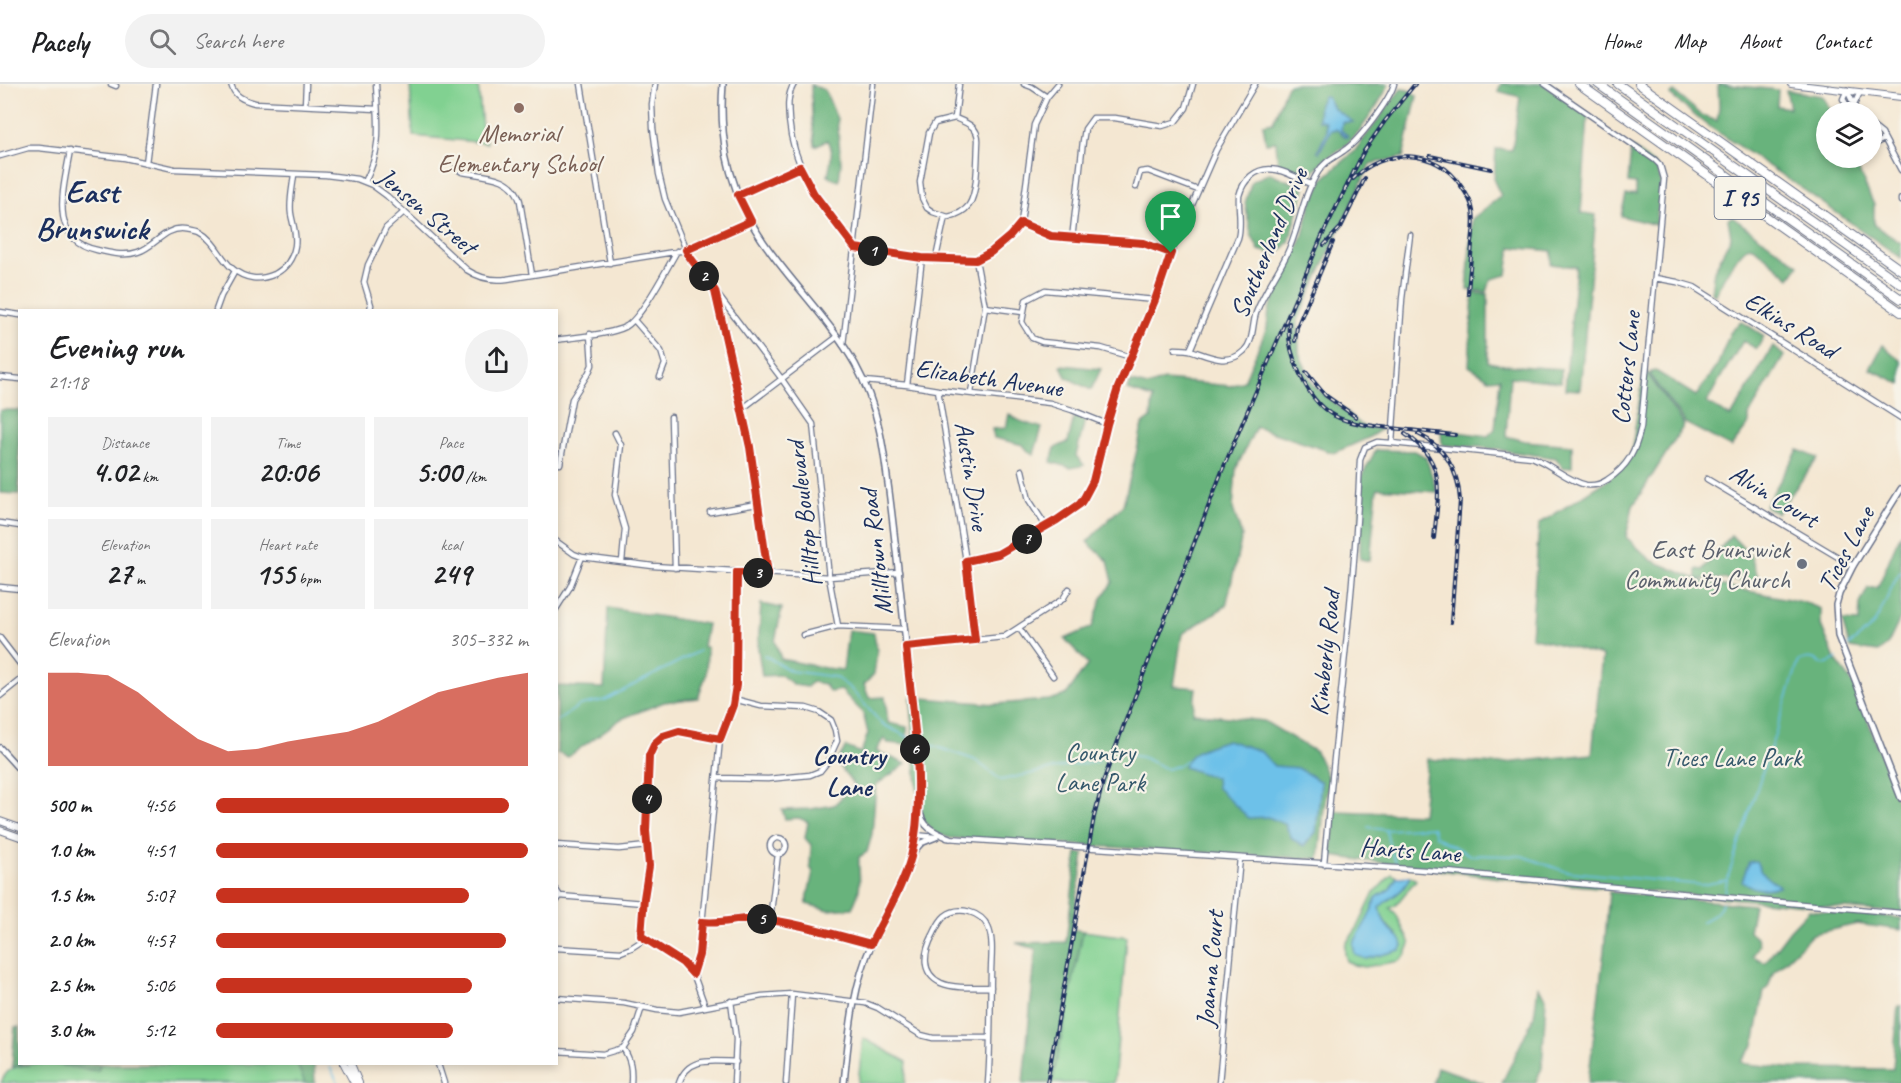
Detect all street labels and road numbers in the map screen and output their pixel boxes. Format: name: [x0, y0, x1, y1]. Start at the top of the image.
street label: Jensen Street: [369, 159, 486, 264]
street label: Southerland Drive: [1223, 162, 1316, 323]
road number: I 95: [1714, 177, 1766, 219]
street label: Elkins Road: [1739, 284, 1847, 368]
street label: Cotters Lane: [1604, 307, 1649, 426]
street label: Elizabeth Avenue: [913, 351, 1066, 405]
street label: Austin Drive: [947, 419, 997, 535]
street label: Hilltop Boulevard: [778, 436, 829, 589]
street label: Alvin Court: [1724, 457, 1827, 537]
street label: Milltown Road: [851, 484, 900, 617]
street label: Tices Lane: [1810, 499, 1883, 597]
street label: Kimberly Road: [1302, 585, 1348, 717]
street label: Harts Lane: [1359, 830, 1463, 870]
street label: Joanna Court: [1188, 907, 1232, 1031]

